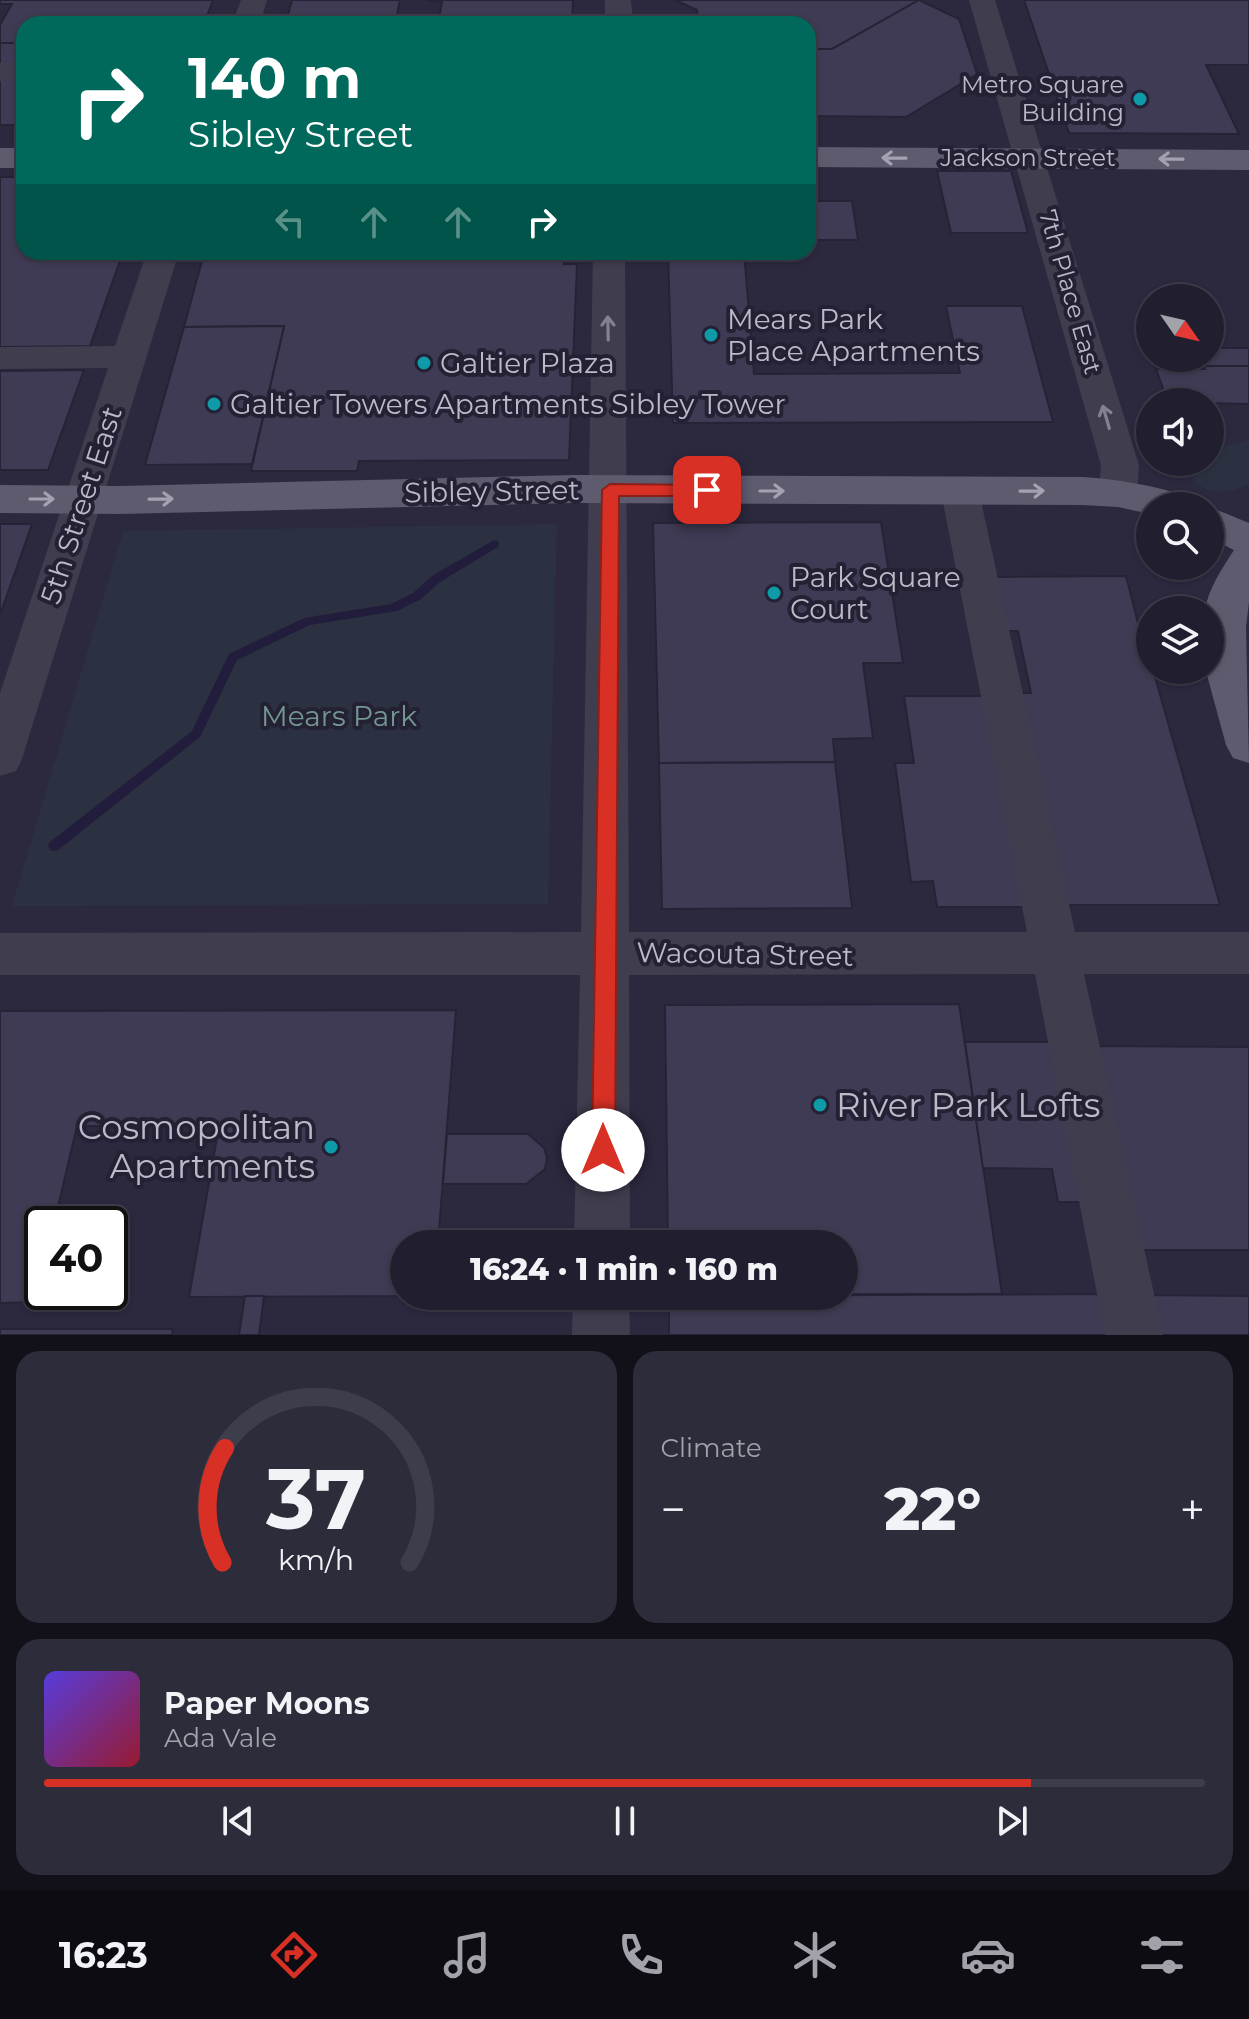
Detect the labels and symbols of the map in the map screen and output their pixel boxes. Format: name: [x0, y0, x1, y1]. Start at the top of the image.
place label: Metro Square Building: [961, 70, 1124, 127]
marker: Metro Square Building: [1131, 90, 1149, 108]
street label: Jackson Street: [939, 143, 1116, 172]
one-way arrow: [881, 150, 908, 166]
one-way arrow: [1158, 151, 1185, 166]
street label: 7th Place East: [1033, 206, 1108, 378]
north arrow: [1136, 284, 1224, 372]
place label: Mears Park Place Apartments: [727, 302, 980, 368]
one-way arrow: [600, 315, 616, 342]
marker: Mears Park Place Apartments: [702, 326, 720, 344]
place label: Galtier Plaza: [440, 346, 615, 380]
marker: Galtier Plaza: [415, 354, 433, 372]
place label: Galtier Towers Apartments Sibley Tower: [230, 387, 786, 421]
marker: Galtier Towers Apartments Sibley Tower: [205, 395, 223, 413]
street label: 5th Street East: [33, 402, 129, 608]
one-way arrow: [1098, 405, 1113, 431]
pin: [673, 456, 741, 524]
street label: Sibley Street: [404, 472, 580, 510]
one-way arrow: [758, 483, 785, 499]
one-way arrow: [1018, 484, 1045, 499]
one-way arrow: [28, 491, 55, 507]
one-way arrow: [147, 491, 174, 506]
place label: Park Square Court: [790, 560, 961, 626]
marker: Park Square Court: [765, 584, 783, 602]
park label: Mears Park: [261, 699, 417, 733]
street label: Wacouta Street: [636, 935, 854, 973]
place label: River Park Lofts: [836, 1084, 1100, 1126]
marker: River Park Lofts: [811, 1096, 829, 1114]
place label: Cosmopolitan Apartments: [78, 1106, 315, 1187]
position arrow: [561, 1108, 645, 1192]
marker: Cosmopolitan Apartments: [322, 1138, 340, 1156]
speed limit sign: 40: [24, 1206, 128, 1310]

